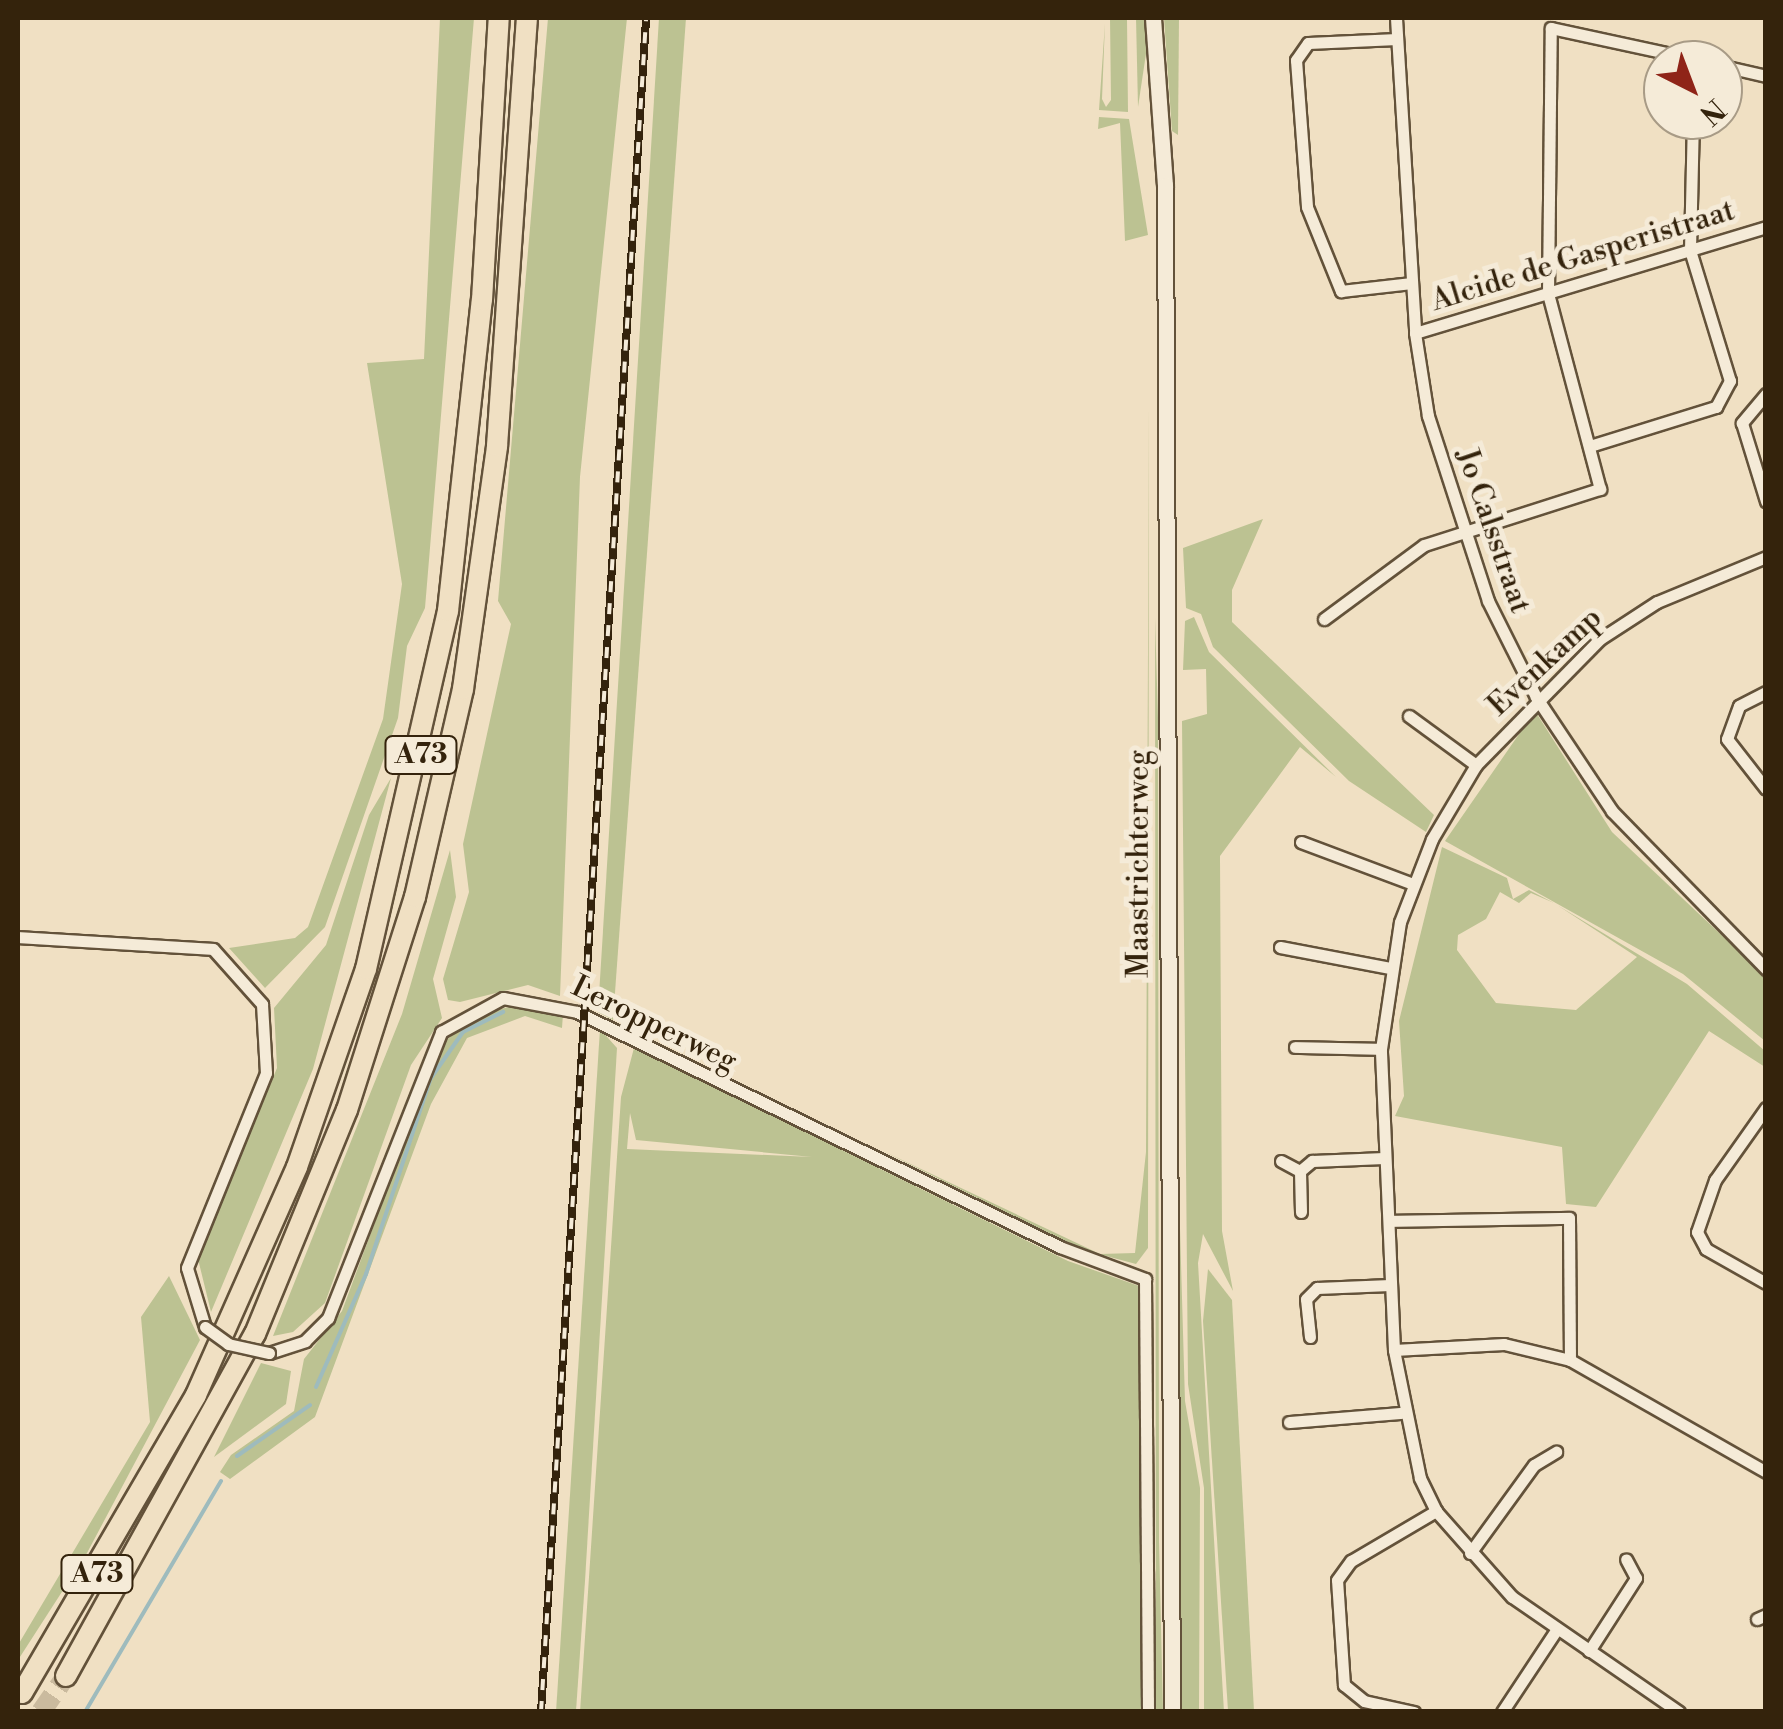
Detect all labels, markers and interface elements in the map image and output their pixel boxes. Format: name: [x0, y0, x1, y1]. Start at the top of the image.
north arrow: [1643, 40, 1743, 140]
text: N: [1692, 91, 1732, 132]
street label: Alcide de Gasperistraat: [1427, 193, 1739, 319]
street label: Jo Calsstraat: [1448, 444, 1538, 618]
street label: Evenkamp: [1481, 600, 1609, 724]
road number: A73: [384, 732, 458, 778]
street label: Maastrichterweg: [1121, 750, 1157, 978]
street label: Leropperweg: [565, 968, 743, 1080]
road number: A73: [59, 1551, 134, 1597]

